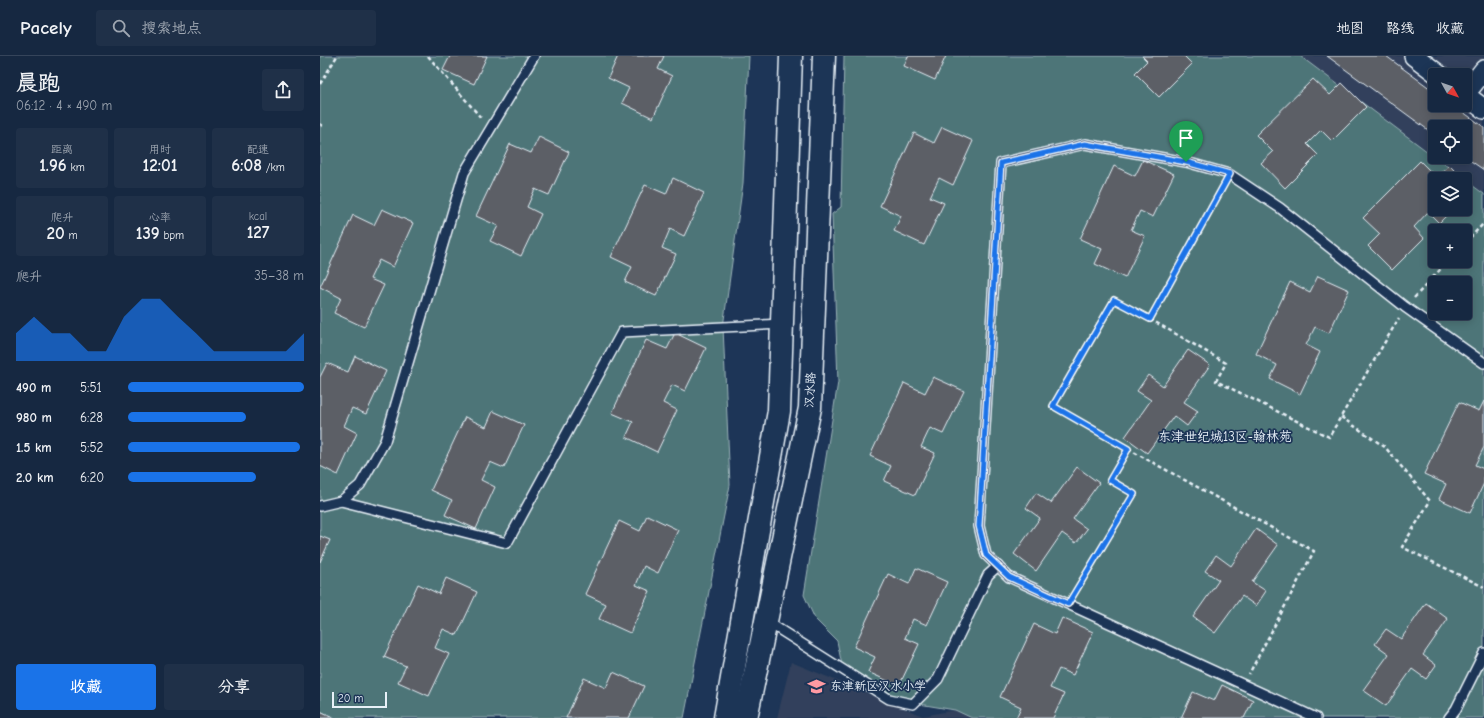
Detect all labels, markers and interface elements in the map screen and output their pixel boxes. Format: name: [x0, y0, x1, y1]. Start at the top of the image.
search box: [96, 10, 376, 46]
text: Pacely: [20, 17, 72, 39]
icon: search: [110, 17, 132, 39]
text: 搜索地点: [142, 19, 202, 37]
text: 地图: [1336, 20, 1364, 37]
text: 路线: [1386, 20, 1414, 37]
text: 收藏: [1436, 20, 1464, 37]
north arrow: [1428, 68, 1472, 112]
map controls: [1428, 68, 1472, 320]
button: share: [262, 69, 304, 111]
text: 晨跑: [16, 70, 60, 96]
text: 06:12 · 4 × 490 m: [16, 98, 112, 113]
button: locate: [1428, 120, 1472, 164]
pin: [1169, 121, 1203, 162]
icon: arrive: [1175, 127, 1197, 149]
text: 距离: [51, 143, 73, 156]
text: 用时: [149, 143, 171, 156]
text: 配速: [247, 143, 269, 156]
text: 1.96: [39, 156, 67, 175]
text: 12:01: [142, 156, 178, 175]
text: 6:08: [231, 156, 262, 175]
text: km: [67, 161, 85, 174]
text: /km: [262, 161, 285, 174]
button: layers: [1428, 172, 1472, 216]
text: kcal: [249, 210, 267, 223]
text: 爬升: [51, 211, 73, 224]
text: 心率: [149, 211, 171, 224]
text: 127: [247, 223, 269, 242]
text: 20: [47, 224, 65, 243]
text: 139: [136, 224, 160, 243]
button: +: [1428, 224, 1472, 268]
text: m: [65, 229, 77, 242]
text: bpm: [160, 229, 184, 242]
text: 35–38 m: [254, 268, 304, 283]
text: 爬升: [16, 269, 42, 284]
button: −: [1428, 276, 1472, 320]
street label: 汉水路: [802, 372, 818, 408]
text: 490 m: [16, 380, 51, 395]
text: 5:51: [80, 380, 102, 395]
text: 980 m: [16, 410, 52, 425]
text: 6:28: [80, 410, 103, 425]
district label: 东津世纪城13区-翰林苑: [1158, 429, 1292, 444]
text: 1.5 km: [16, 440, 52, 455]
text: 5:52: [80, 440, 103, 455]
text: 2.0 km: [16, 470, 54, 485]
text: 6:20: [80, 470, 104, 485]
button: 收藏: [16, 664, 156, 710]
button: 分享: [164, 664, 304, 710]
school or university icon: 东津新区汉水小学: [807, 676, 827, 696]
place label: 东津新区汉水小学: [830, 679, 926, 693]
scale bar: [332, 690, 387, 709]
text: 20 m: [338, 692, 363, 705]

